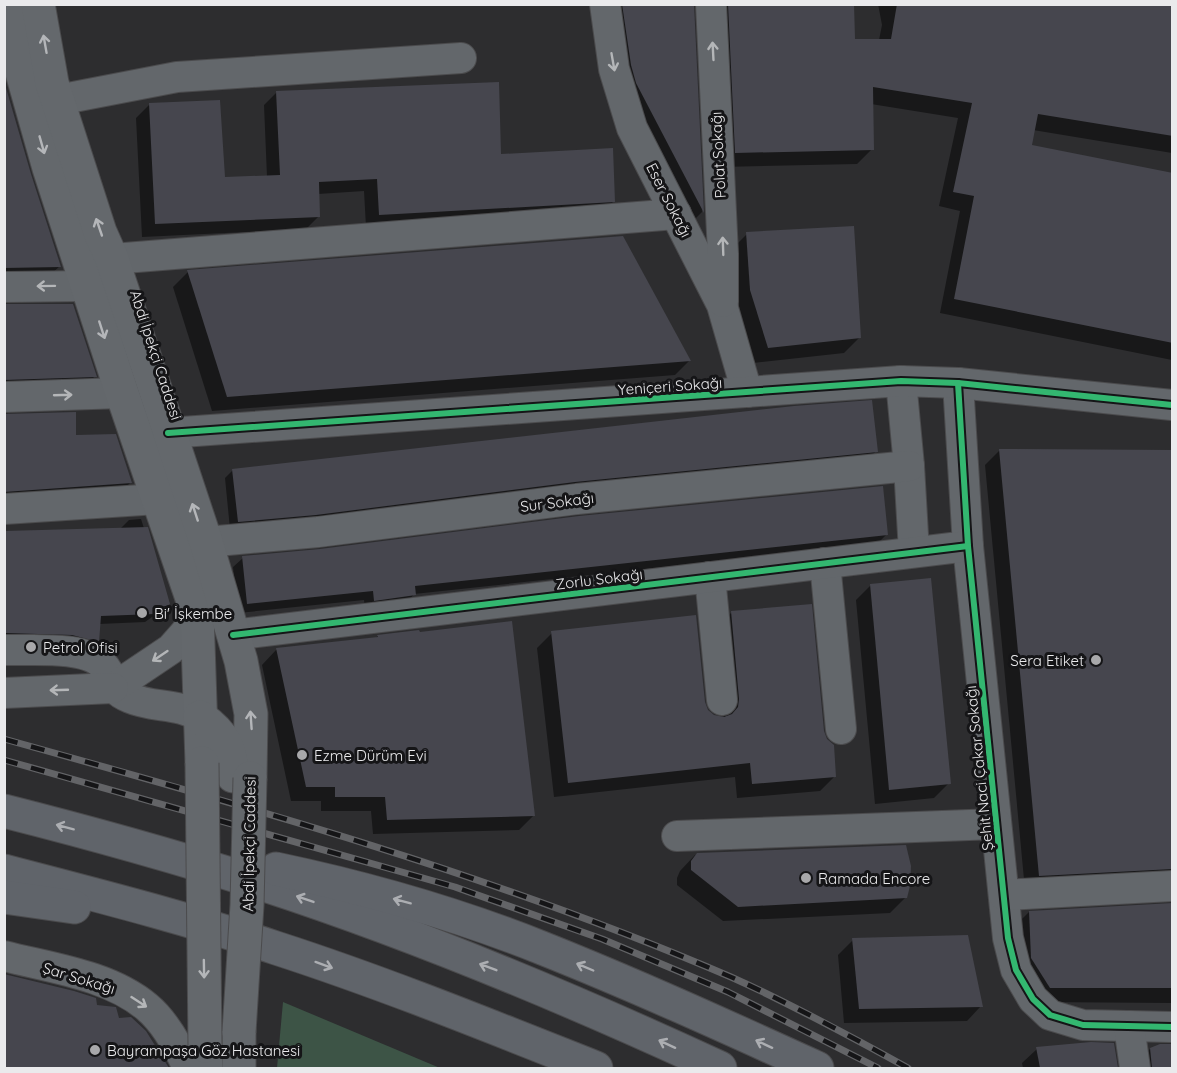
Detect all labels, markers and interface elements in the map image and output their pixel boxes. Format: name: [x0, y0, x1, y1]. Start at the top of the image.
one-way arrow: [39, 34, 50, 54]
one-way arrow: [708, 42, 719, 62]
one-way arrow: [608, 52, 619, 72]
street label: Polat Sokağı: [706, 111, 730, 199]
one-way arrow: [37, 135, 48, 154]
street label: Eser Sokağı: [642, 160, 696, 240]
one-way arrow: [93, 219, 104, 237]
one-way arrow: [717, 237, 728, 257]
one-way arrow: [37, 280, 57, 292]
street label: Abdi İpekçi Caddesi: [126, 288, 186, 422]
one-way arrow: [97, 320, 108, 339]
street label: Yeniçeri Sokağı: [617, 373, 723, 399]
one-way arrow: [52, 389, 72, 400]
street label: Sur Sokağı: [519, 488, 595, 516]
one-way arrow: [189, 503, 200, 521]
street label: Zorlu Sokağı: [554, 564, 644, 594]
place label: Bi' İşkembe: [154, 604, 232, 623]
marker: Bi' İşkembe: [135, 606, 149, 620]
place label: Petrol Ofisi: [43, 638, 118, 657]
marker: Petrol Ofisi: [24, 640, 38, 654]
one-way arrow: [153, 650, 169, 662]
place label: Sera Etiket: [1010, 651, 1084, 670]
marker: Sera Etiket: [1089, 653, 1103, 667]
one-way arrow: [49, 685, 69, 696]
street label: Şehit Naci Çakar Sokağı: [961, 685, 997, 851]
one-way arrow: [246, 710, 257, 730]
place label: Ezme Dürüm Evi: [314, 746, 427, 765]
marker: Ezme Dürüm Evi: [295, 748, 309, 762]
street label: Abdi İpekçi Caddesi: [238, 776, 260, 912]
one-way arrow: [55, 820, 74, 832]
place label: Ramada Encore: [818, 869, 930, 888]
marker: Ramada Encore: [799, 871, 813, 885]
one-way arrow: [296, 893, 315, 904]
one-way arrow: [393, 895, 412, 906]
street label: Şar Sokağı: [41, 958, 117, 998]
one-way arrow: [198, 958, 210, 978]
one-way arrow: [314, 960, 333, 971]
one-way arrow: [479, 961, 498, 972]
one-way arrow: [577, 961, 595, 972]
one-way arrow: [130, 995, 147, 1008]
one-way arrow: [659, 1037, 677, 1049]
one-way arrow: [756, 1038, 774, 1050]
place label: Bayrampaşa Göz Hastanesi: [107, 1041, 300, 1060]
marker: Bayrampaşa Göz Hastanesi: [88, 1043, 102, 1057]

